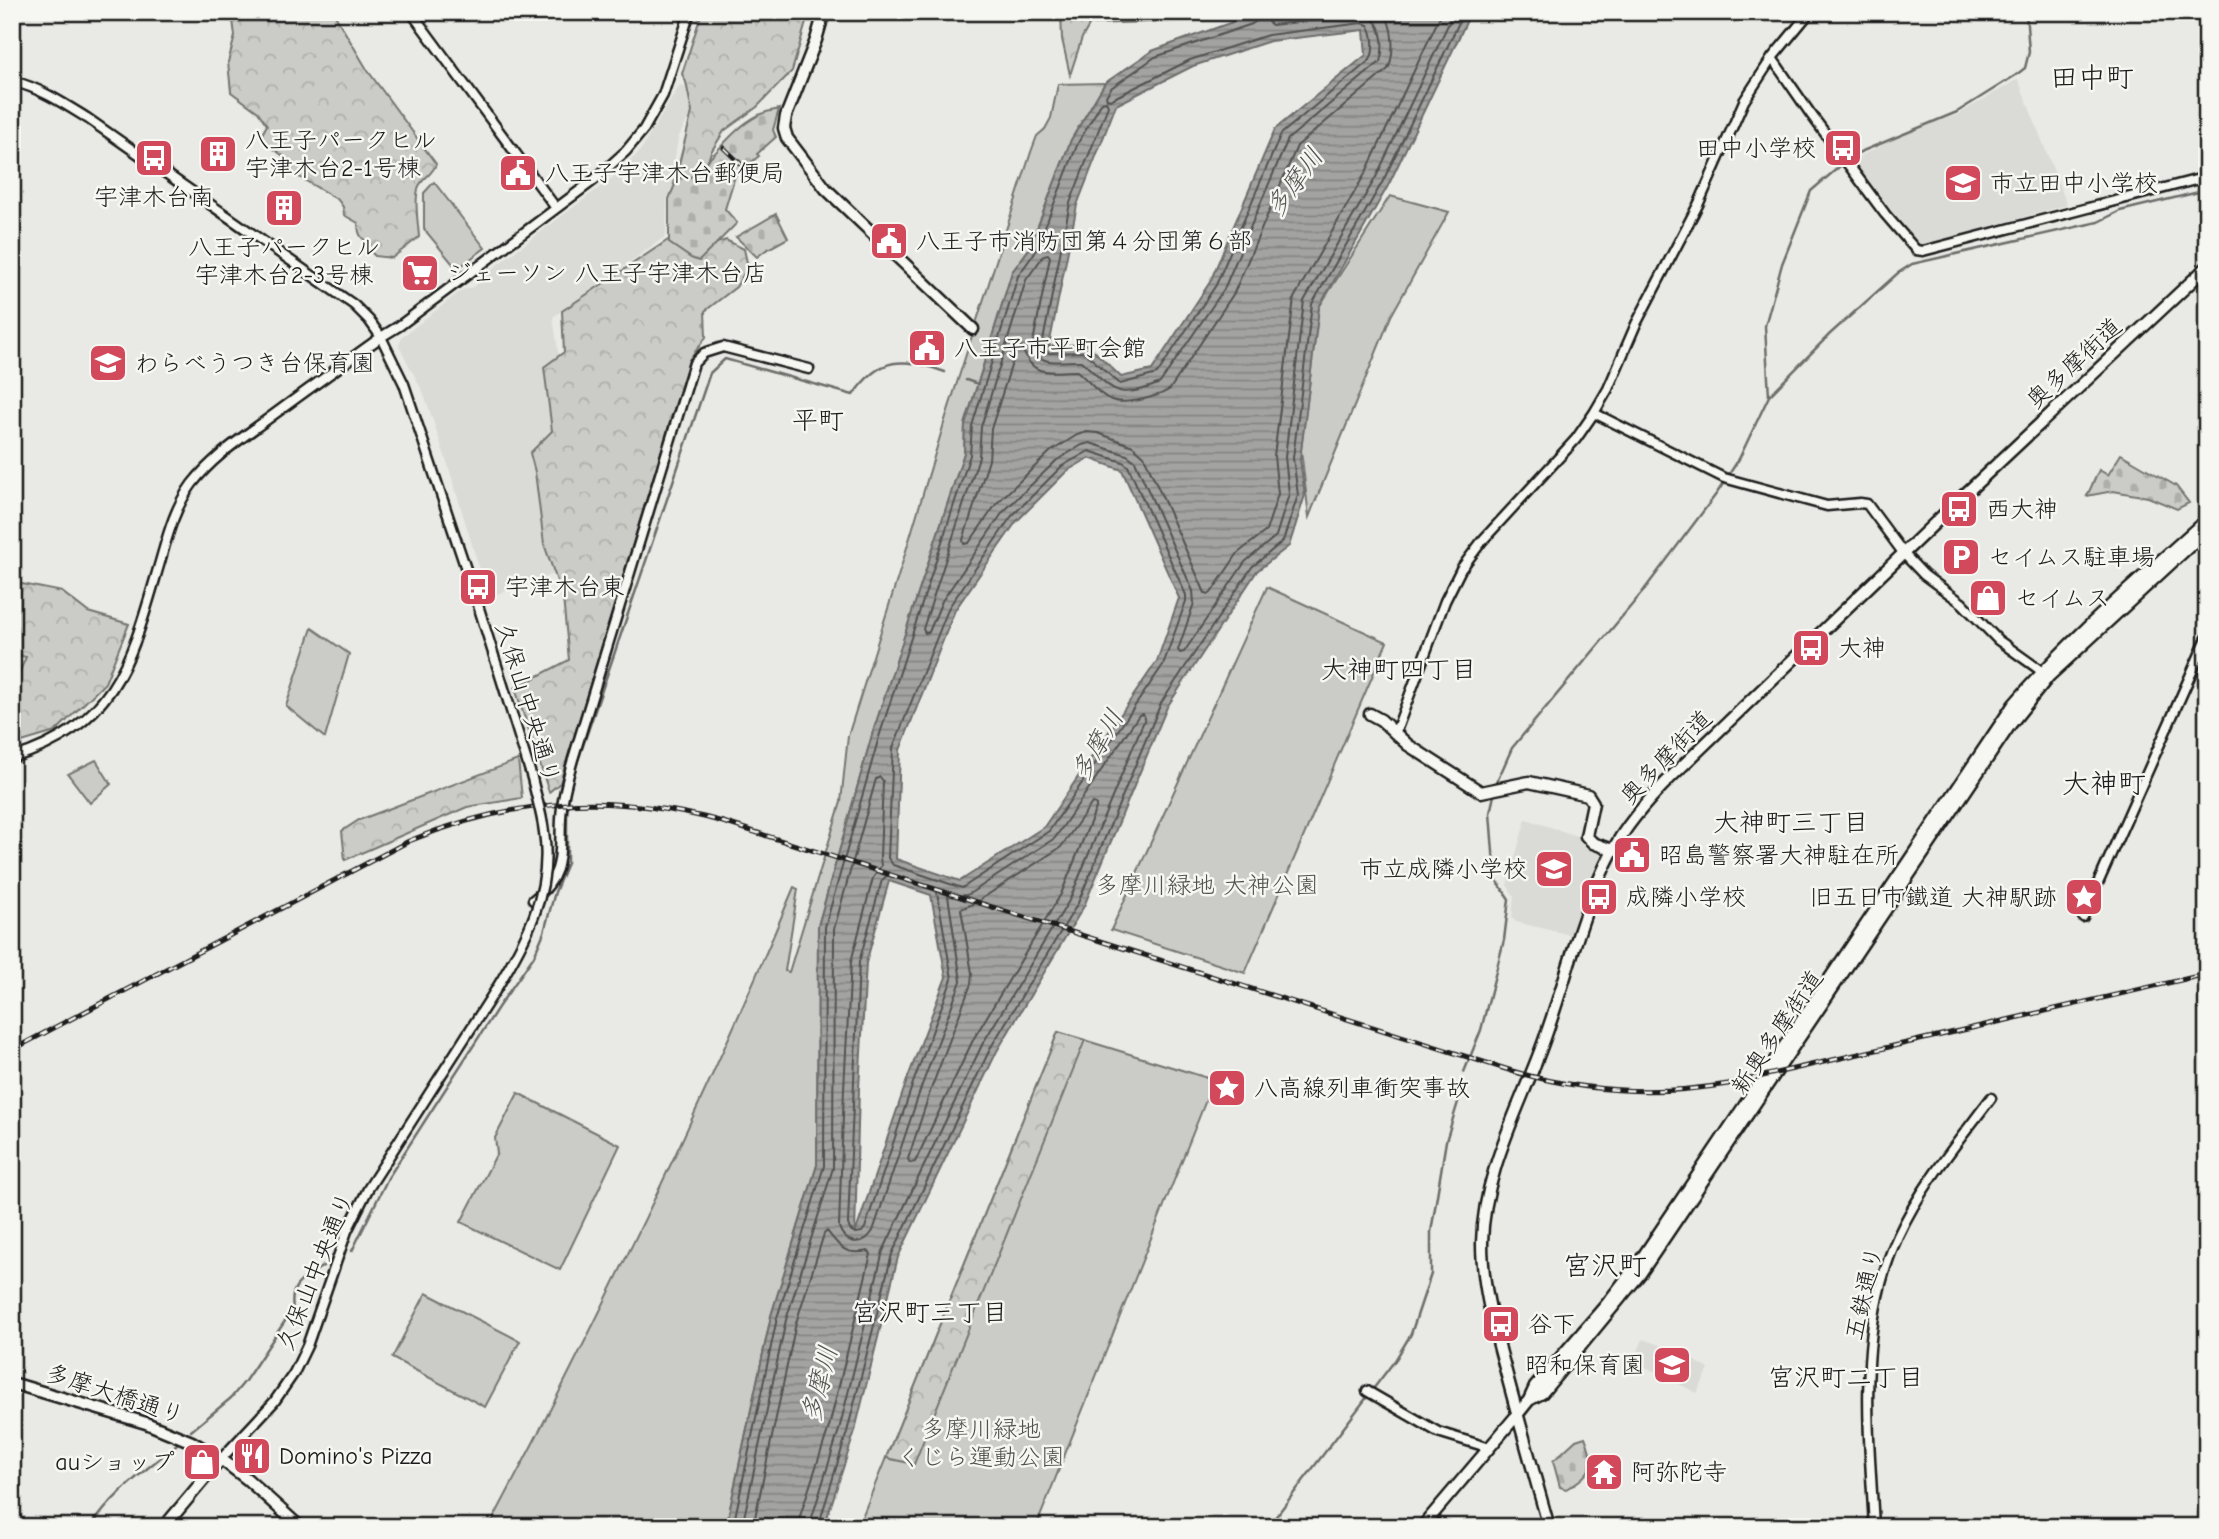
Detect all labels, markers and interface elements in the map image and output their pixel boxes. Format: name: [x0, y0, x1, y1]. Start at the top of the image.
district label: 田中町: [2050, 62, 2134, 94]
place label: 八王子パークヒル 宇津木台2-1号棟: [245, 126, 437, 182]
bus stop icon: 田中小学校: [1822, 127, 1864, 169]
building icon: 八王子パークヒル 宇津木台2-1号棟: [197, 133, 239, 175]
place label: 田中小学校: [1696, 134, 1816, 162]
bus stop icon: 宇津木台南: [133, 137, 175, 179]
water label: 多摩川: [1260, 142, 1330, 223]
public building icon: 八王子宇津木台郵便局: [497, 152, 539, 194]
place label: 八王子宇津木台郵便局: [545, 159, 785, 187]
school or university icon: 市立田中小学校: [1942, 162, 1984, 204]
place label: 市立田中小学校: [1990, 169, 2158, 197]
place label: 宇津木台南: [94, 183, 214, 211]
building icon: 八王子パークヒル 宇津木台2-3号棟: [263, 187, 305, 229]
public building icon: 八王子市消防団第４分団第６部: [868, 220, 910, 262]
place label: 八王子市消防団第４分団第６部: [916, 227, 1252, 255]
place label: 八王子パークヒル 宇津木台2-3号棟: [188, 233, 380, 289]
supermarket icon: ジェーソン 八王子宇津木台店: [399, 252, 441, 294]
place label: ジェーソン 八王子宇津木台店: [447, 259, 767, 287]
street label: 奥多摩街道: [2021, 312, 2127, 414]
public building icon: 八王子市平町会館: [906, 327, 948, 369]
place label: 八王子市平町会館: [954, 334, 1146, 362]
school or university icon: わらべうつき台保育園: [87, 342, 129, 384]
place label: わらべうつき台保育園: [135, 349, 375, 377]
district label: 平町: [792, 406, 844, 436]
bus stop icon: 西大神: [1938, 488, 1980, 530]
place label: 西大神: [1986, 495, 2058, 523]
parking icon: セイムス駐車場: [1940, 536, 1982, 578]
place label: セイムス駐車場: [1988, 543, 2155, 571]
bus stop icon: 宇津木台東: [457, 566, 499, 608]
place label: 宇津木台東: [505, 573, 625, 601]
shop icon: セイムス: [1967, 577, 2009, 619]
place label: セイムス: [2015, 584, 2110, 612]
street label: 久保山中央通り: [490, 619, 566, 787]
bus stop icon: 大神: [1790, 627, 1832, 669]
place label: 大神: [1838, 634, 1886, 662]
district label: 大神町四丁目: [1321, 655, 1477, 685]
water label: 多摩川: [1065, 704, 1130, 787]
street label: 奥多摩街道: [1614, 704, 1718, 810]
district label: 大神町: [2062, 768, 2146, 800]
district label: 大神町三丁目: [1713, 808, 1869, 838]
public building icon: 昭島警察署大神駐在所: [1611, 834, 1653, 876]
place label: 昭島警察署大神駐在所: [1659, 841, 1899, 869]
school or university icon: 市立成隣小学校: [1533, 848, 1575, 890]
place label: 市立成隣小学校: [1359, 855, 1527, 883]
park label: 多摩川緑地 大神公園: [1095, 871, 1319, 899]
bus stop icon: 成隣小学校: [1578, 876, 1620, 918]
place icon: 旧五日市鐵道 大神駅跡: [2063, 876, 2105, 918]
place label: 成隣小学校: [1626, 883, 1746, 911]
place label: 旧五日市鐵道 大神駅跡: [1809, 883, 2057, 911]
street label: 新奥多摩街道: [1725, 964, 1829, 1100]
place icon: 八高線列車衝突事故: [1206, 1067, 1248, 1109]
place label: 八高線列車衝突事故: [1254, 1074, 1470, 1102]
street label: 久保山中央通り: [271, 1188, 359, 1354]
street label: 五鉄通り: [1840, 1243, 1888, 1343]
district label: 宮沢町: [1563, 1250, 1647, 1282]
district label: 宮沢町三丁目: [852, 1298, 1008, 1328]
bus stop icon: 谷下: [1480, 1303, 1522, 1345]
place label: 谷下: [1528, 1310, 1576, 1338]
water label: 多摩川: [796, 1343, 844, 1426]
school or university icon: 昭和保育園: [1651, 1344, 1693, 1386]
place label: 昭和保育園: [1525, 1351, 1645, 1379]
street label: 多摩大橋通り: [42, 1358, 188, 1430]
district label: 宮沢町二丁目: [1768, 1363, 1924, 1393]
park label: 多摩川緑地 くじら運動公園: [897, 1415, 1065, 1471]
restaurant icon: Domino's Pizza: [231, 1435, 273, 1477]
shop icon: auショップ: [181, 1441, 223, 1483]
place label: Domino's Pizza: [279, 1442, 432, 1470]
place label: auショップ: [55, 1448, 175, 1476]
temple icon: 阿弥陀寺: [1583, 1451, 1625, 1493]
place label: 阿弥陀寺: [1631, 1458, 1727, 1486]

